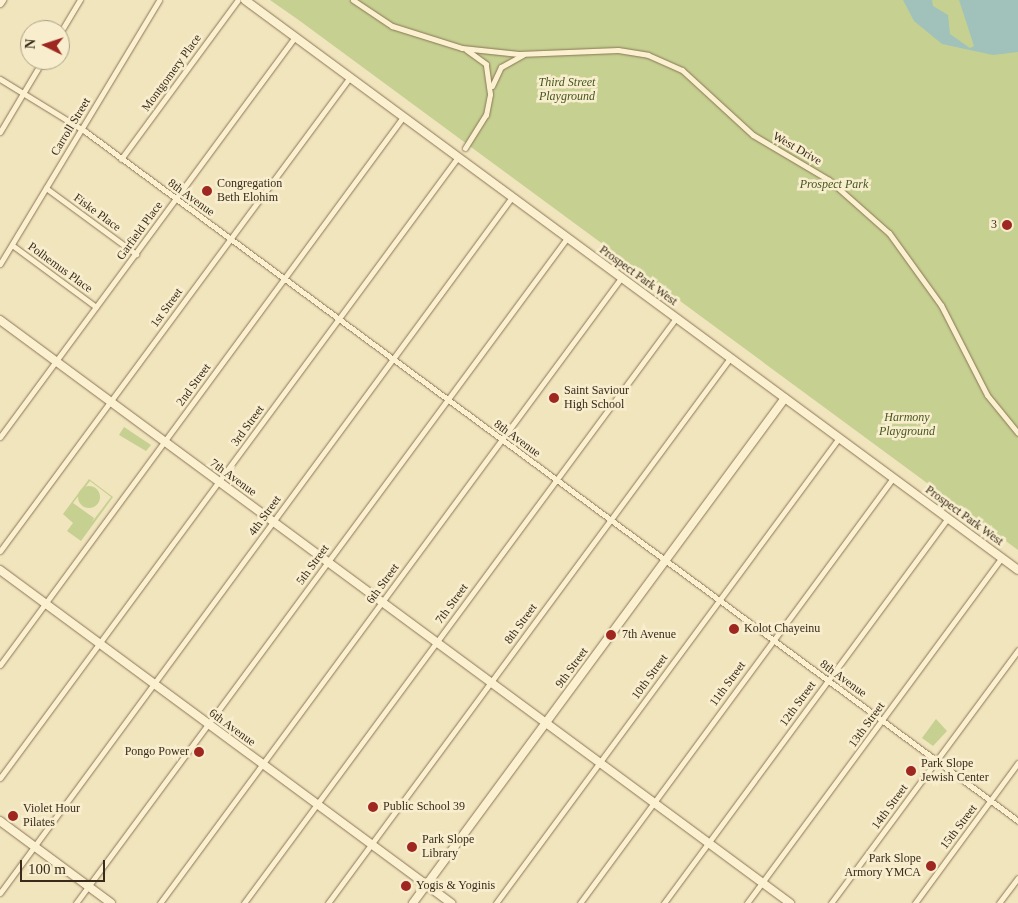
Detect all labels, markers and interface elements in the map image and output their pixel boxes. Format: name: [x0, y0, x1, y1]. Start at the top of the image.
north arrow: [20, 20, 70, 70]
street label: Montgomery Place: [139, 32, 205, 114]
text: N: [23, 38, 38, 50]
park label: Third Street Playground: [539, 76, 595, 104]
street label: Carroll Street: [48, 95, 94, 159]
street label: West Drive: [770, 129, 824, 169]
street label: 8th Avenue: [165, 176, 217, 220]
place label: Congregation Beth Elohim: [217, 177, 282, 205]
park label: Prospect Park: [800, 178, 868, 192]
marker: Congregation Beth Elohim: [201, 185, 213, 197]
street label: Fiske Place: [71, 191, 123, 235]
street label: Garfield Place: [114, 199, 166, 263]
place label: 3: [991, 218, 997, 232]
marker: 3: [1001, 219, 1013, 231]
street label: Polhemus Place: [25, 240, 95, 296]
street label: Prospect Park West: [596, 243, 680, 309]
street label: 1st Street: [148, 286, 186, 330]
street label: 2nd Street: [174, 361, 214, 409]
place label: Saint Saviour High School: [564, 384, 629, 412]
marker: Saint Saviour High School: [548, 392, 560, 404]
street label: 3rd Street: [228, 403, 268, 449]
park label: Harmony Playground: [879, 411, 935, 439]
street label: 8th Avenue: [491, 417, 543, 461]
street label: 7th Avenue: [207, 456, 259, 500]
street label: Prospect Park West: [922, 483, 1006, 549]
street label: 4th Street: [246, 493, 284, 539]
street label: 5th Street: [294, 542, 332, 588]
street label: 6th Street: [364, 561, 402, 607]
street label: 7th Street: [433, 581, 471, 627]
street label: 8th Street: [502, 601, 540, 647]
place label: Kolot Chayeinu: [744, 622, 820, 636]
marker: Kolot Chayeinu: [728, 623, 740, 635]
marker: 7th Avenue: [604, 628, 618, 642]
place label: 7th Avenue: [622, 628, 677, 642]
street label: 9th Street: [553, 645, 591, 691]
street label: 10th Street: [629, 652, 671, 702]
street label: 8th Avenue: [817, 657, 869, 701]
street label: 11th Street: [707, 659, 749, 709]
street label: 12th Street: [777, 679, 819, 729]
street label: 13th Street: [846, 700, 888, 750]
street label: 6th Avenue: [206, 706, 258, 750]
place label: Pongo Power: [125, 745, 189, 759]
marker: Pongo Power: [193, 746, 205, 758]
place label: Park Slope Jewish Center: [921, 757, 989, 785]
marker: Park Slope Jewish Center: [905, 765, 917, 777]
street label: 14th Street: [869, 782, 911, 832]
place label: Public School 39: [383, 800, 465, 814]
marker: Public School 39: [367, 801, 379, 813]
place label: Violet Hour Pilates: [23, 802, 80, 830]
street label: 15th Street: [938, 802, 980, 852]
marker: Violet Hour Pilates: [7, 810, 19, 822]
place label: Park Slope Library: [422, 833, 474, 861]
marker: Park Slope Library: [406, 841, 418, 853]
scale bar: [22, 850, 108, 882]
place label: Park Slope Armory YMCA: [844, 852, 921, 880]
marker: Park Slope Armory YMCA: [925, 860, 937, 872]
text: 100 m: [28, 861, 66, 877]
place label: Yogis & Yoginis: [416, 879, 496, 893]
marker: Yogis & Yoginis: [400, 880, 412, 892]

